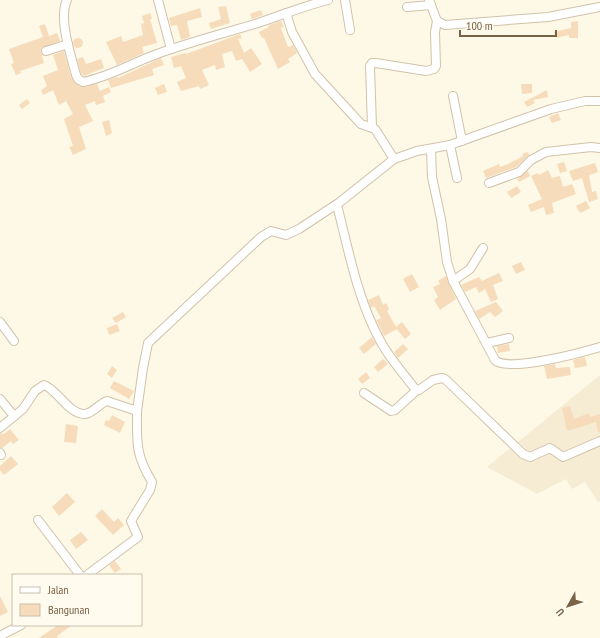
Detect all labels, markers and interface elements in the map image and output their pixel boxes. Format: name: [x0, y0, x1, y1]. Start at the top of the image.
scale bar: [460, 12, 556, 38]
text: 100 m: [466, 18, 493, 33]
legend: [12, 574, 142, 626]
text: Jalan: [47, 582, 69, 597]
north arrow: [548, 586, 588, 626]
text: Bangunan: [48, 602, 89, 617]
text: U: [553, 605, 567, 619]

